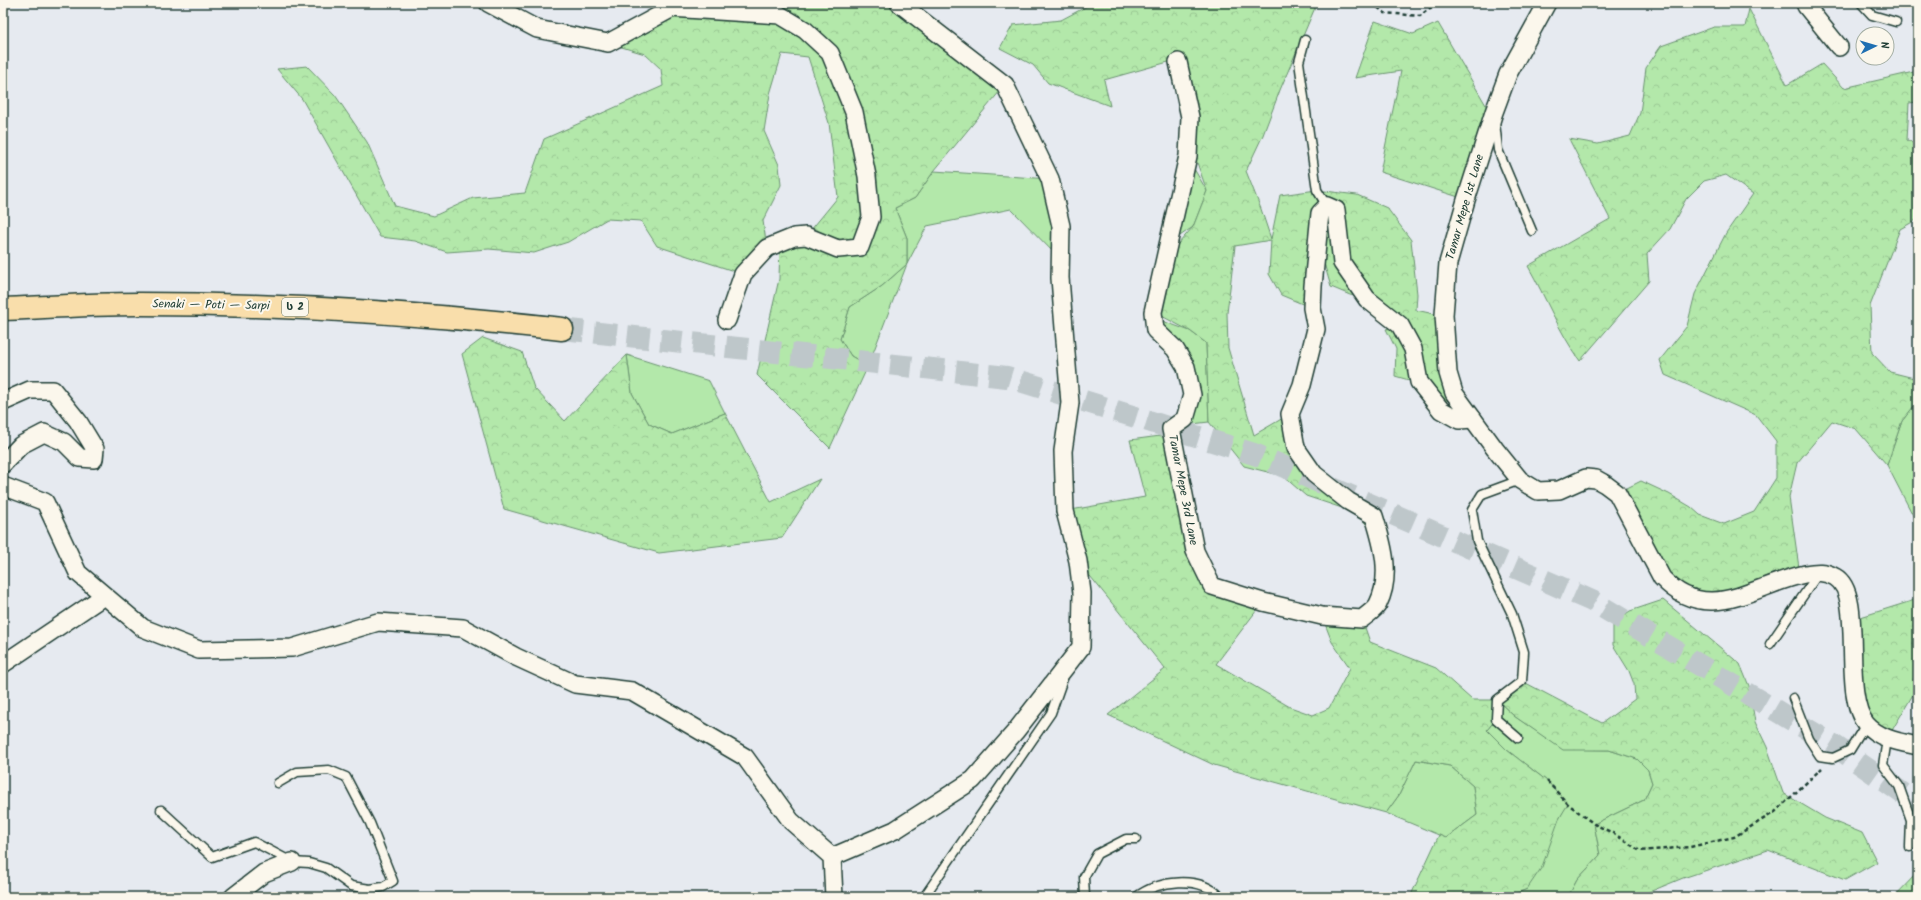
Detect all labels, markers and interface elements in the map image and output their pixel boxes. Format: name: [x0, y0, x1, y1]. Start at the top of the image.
north arrow: [1855, 26, 1895, 66]
text: N: [1875, 41, 1893, 50]
street label: Tamar Mepe 1st Lane: [1441, 151, 1489, 262]
street label: Senaki — Poti — Sarpi: [152, 294, 271, 316]
road number: ს 2: [282, 298, 308, 316]
street label: Tamar Mepe 3rd Lane: [1163, 433, 1203, 548]

